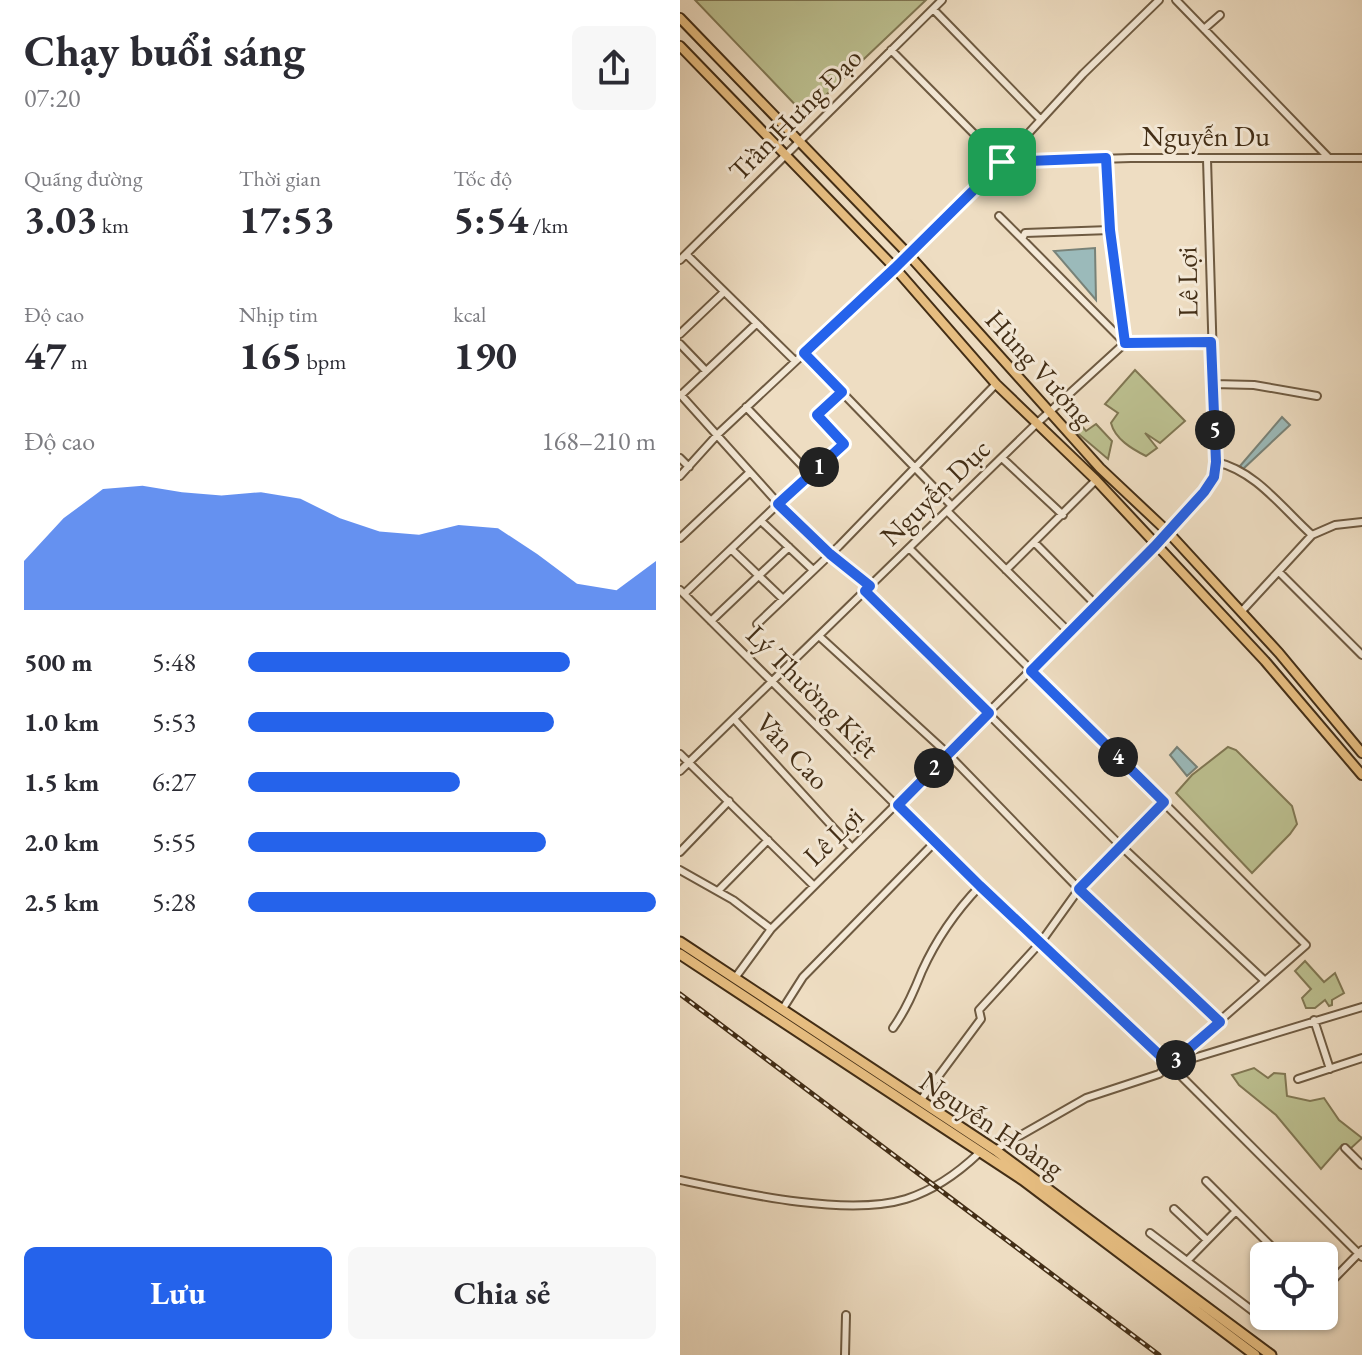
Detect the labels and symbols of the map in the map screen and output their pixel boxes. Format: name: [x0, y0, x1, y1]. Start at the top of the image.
street label: Trần Hưng Đạo: [721, 40, 869, 188]
street label: Nguyễn Du: [1142, 118, 1270, 154]
pin: [968, 128, 1036, 196]
street label: Lê Lợi: [1168, 246, 1206, 317]
street label: Hùng Vương: [978, 302, 1103, 435]
pin: 5: [1195, 410, 1235, 450]
street label: Nguyễn Dục: [872, 431, 998, 553]
pin: 1: [799, 447, 839, 487]
street label: Lý Thường Kiệt: [739, 617, 887, 765]
street label: Văn Cao: [748, 705, 838, 797]
pin: 4: [1098, 737, 1138, 777]
pin: 2: [914, 748, 954, 788]
street label: Lê Lợi: [795, 799, 871, 873]
pin: 3: [1156, 1040, 1196, 1080]
street label: Nguyễn Hoàng: [913, 1063, 1072, 1186]

